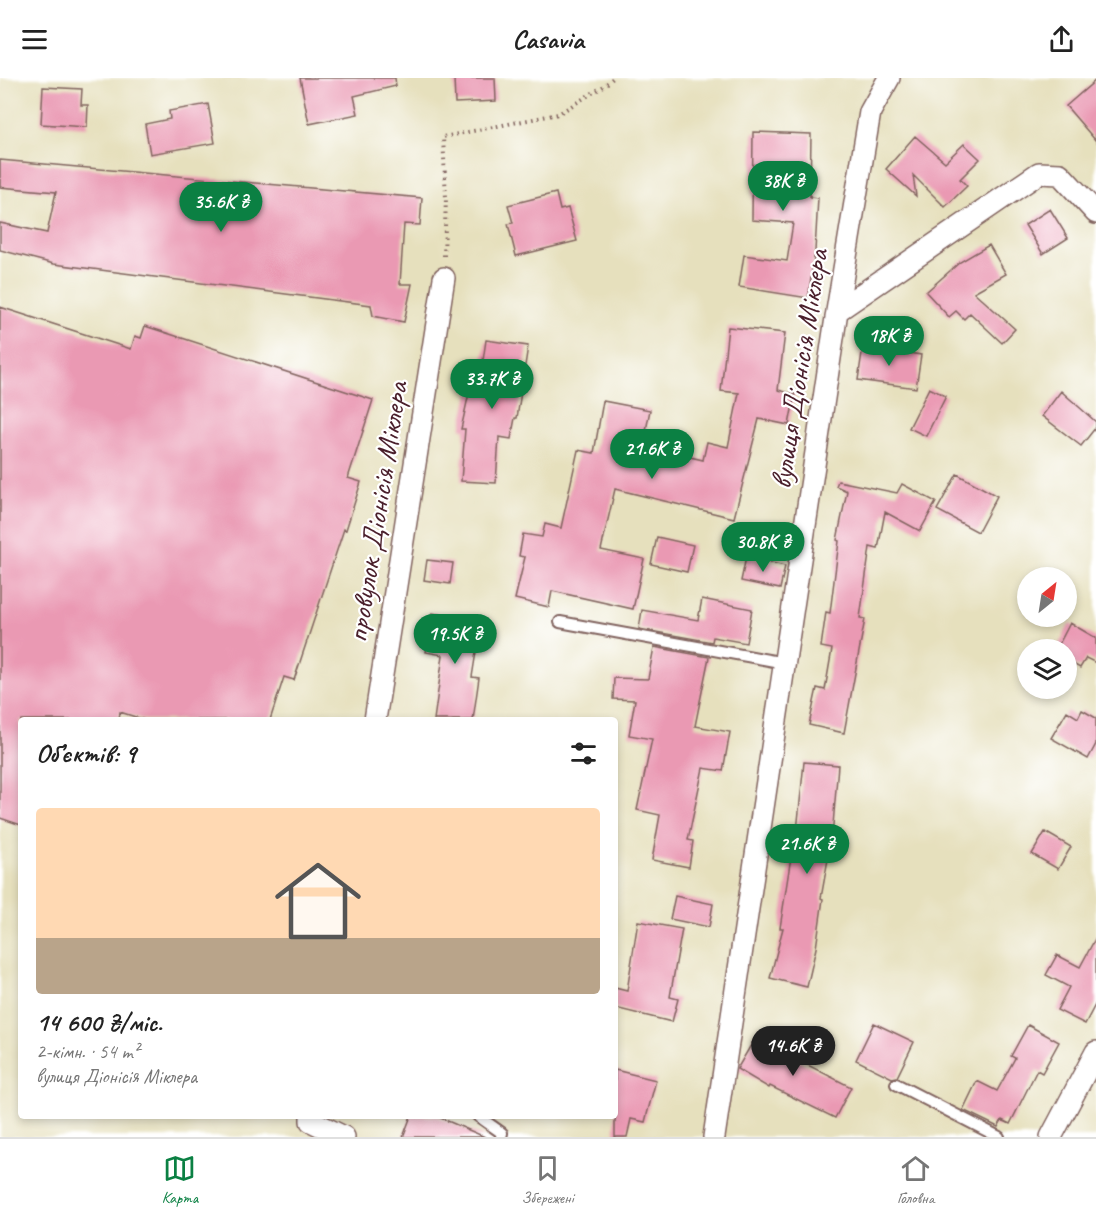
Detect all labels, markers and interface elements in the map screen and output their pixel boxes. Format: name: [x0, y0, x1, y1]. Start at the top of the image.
text: Casavia: [512, 22, 584, 56]
icon: menu: [18, 23, 51, 56]
icon: share: [1045, 23, 1078, 56]
pin: 38K ₴: [741, 161, 825, 212]
text: 38K ₴: [762, 168, 804, 193]
pin: 35.6K ₴: [166, 182, 276, 233]
text: 35.6K ₴: [193, 189, 249, 214]
street label: вулиця Діонісія Міклера: [761, 245, 837, 491]
pin: 18K ₴: [847, 316, 931, 367]
text: 18K ₴: [868, 323, 910, 348]
pin: 33.7K ₴: [437, 359, 547, 410]
text: 33.7K ₴: [464, 366, 520, 391]
street label: провулок Діонісія Міклера: [338, 377, 417, 645]
pin: 21.6K ₴: [597, 429, 707, 480]
text: 21.6K ₴: [624, 436, 680, 461]
pin: 30.8K ₴: [708, 522, 818, 573]
text: 30.8K ₴: [735, 529, 791, 554]
north arrow: [1017, 567, 1077, 627]
map controls: [1017, 567, 1077, 699]
pin: 19.5K ₴: [400, 614, 510, 665]
text: 19.5K ₴: [428, 621, 482, 646]
button: layers: [1017, 639, 1077, 699]
text: Об’єктів: 9: [36, 737, 136, 770]
icon: filters: [567, 737, 600, 770]
pin: 21.6K ₴: [752, 824, 862, 875]
text: 21.6K ₴: [779, 831, 835, 856]
icon: home: [264, 847, 372, 955]
text: 14 600 ₴/міс.: [36, 1006, 162, 1039]
pin: 14.6K ₴: [738, 1026, 848, 1077]
text: 14.6K ₴: [765, 1033, 821, 1058]
text: 2-кімн. · 54 m²: [36, 1039, 139, 1064]
text: вулиця Діонісія Міклера: [36, 1064, 197, 1089]
tab: Карта: [162, 1152, 198, 1208]
tab: Збережені: [522, 1152, 574, 1208]
tab: Головна: [897, 1152, 934, 1208]

